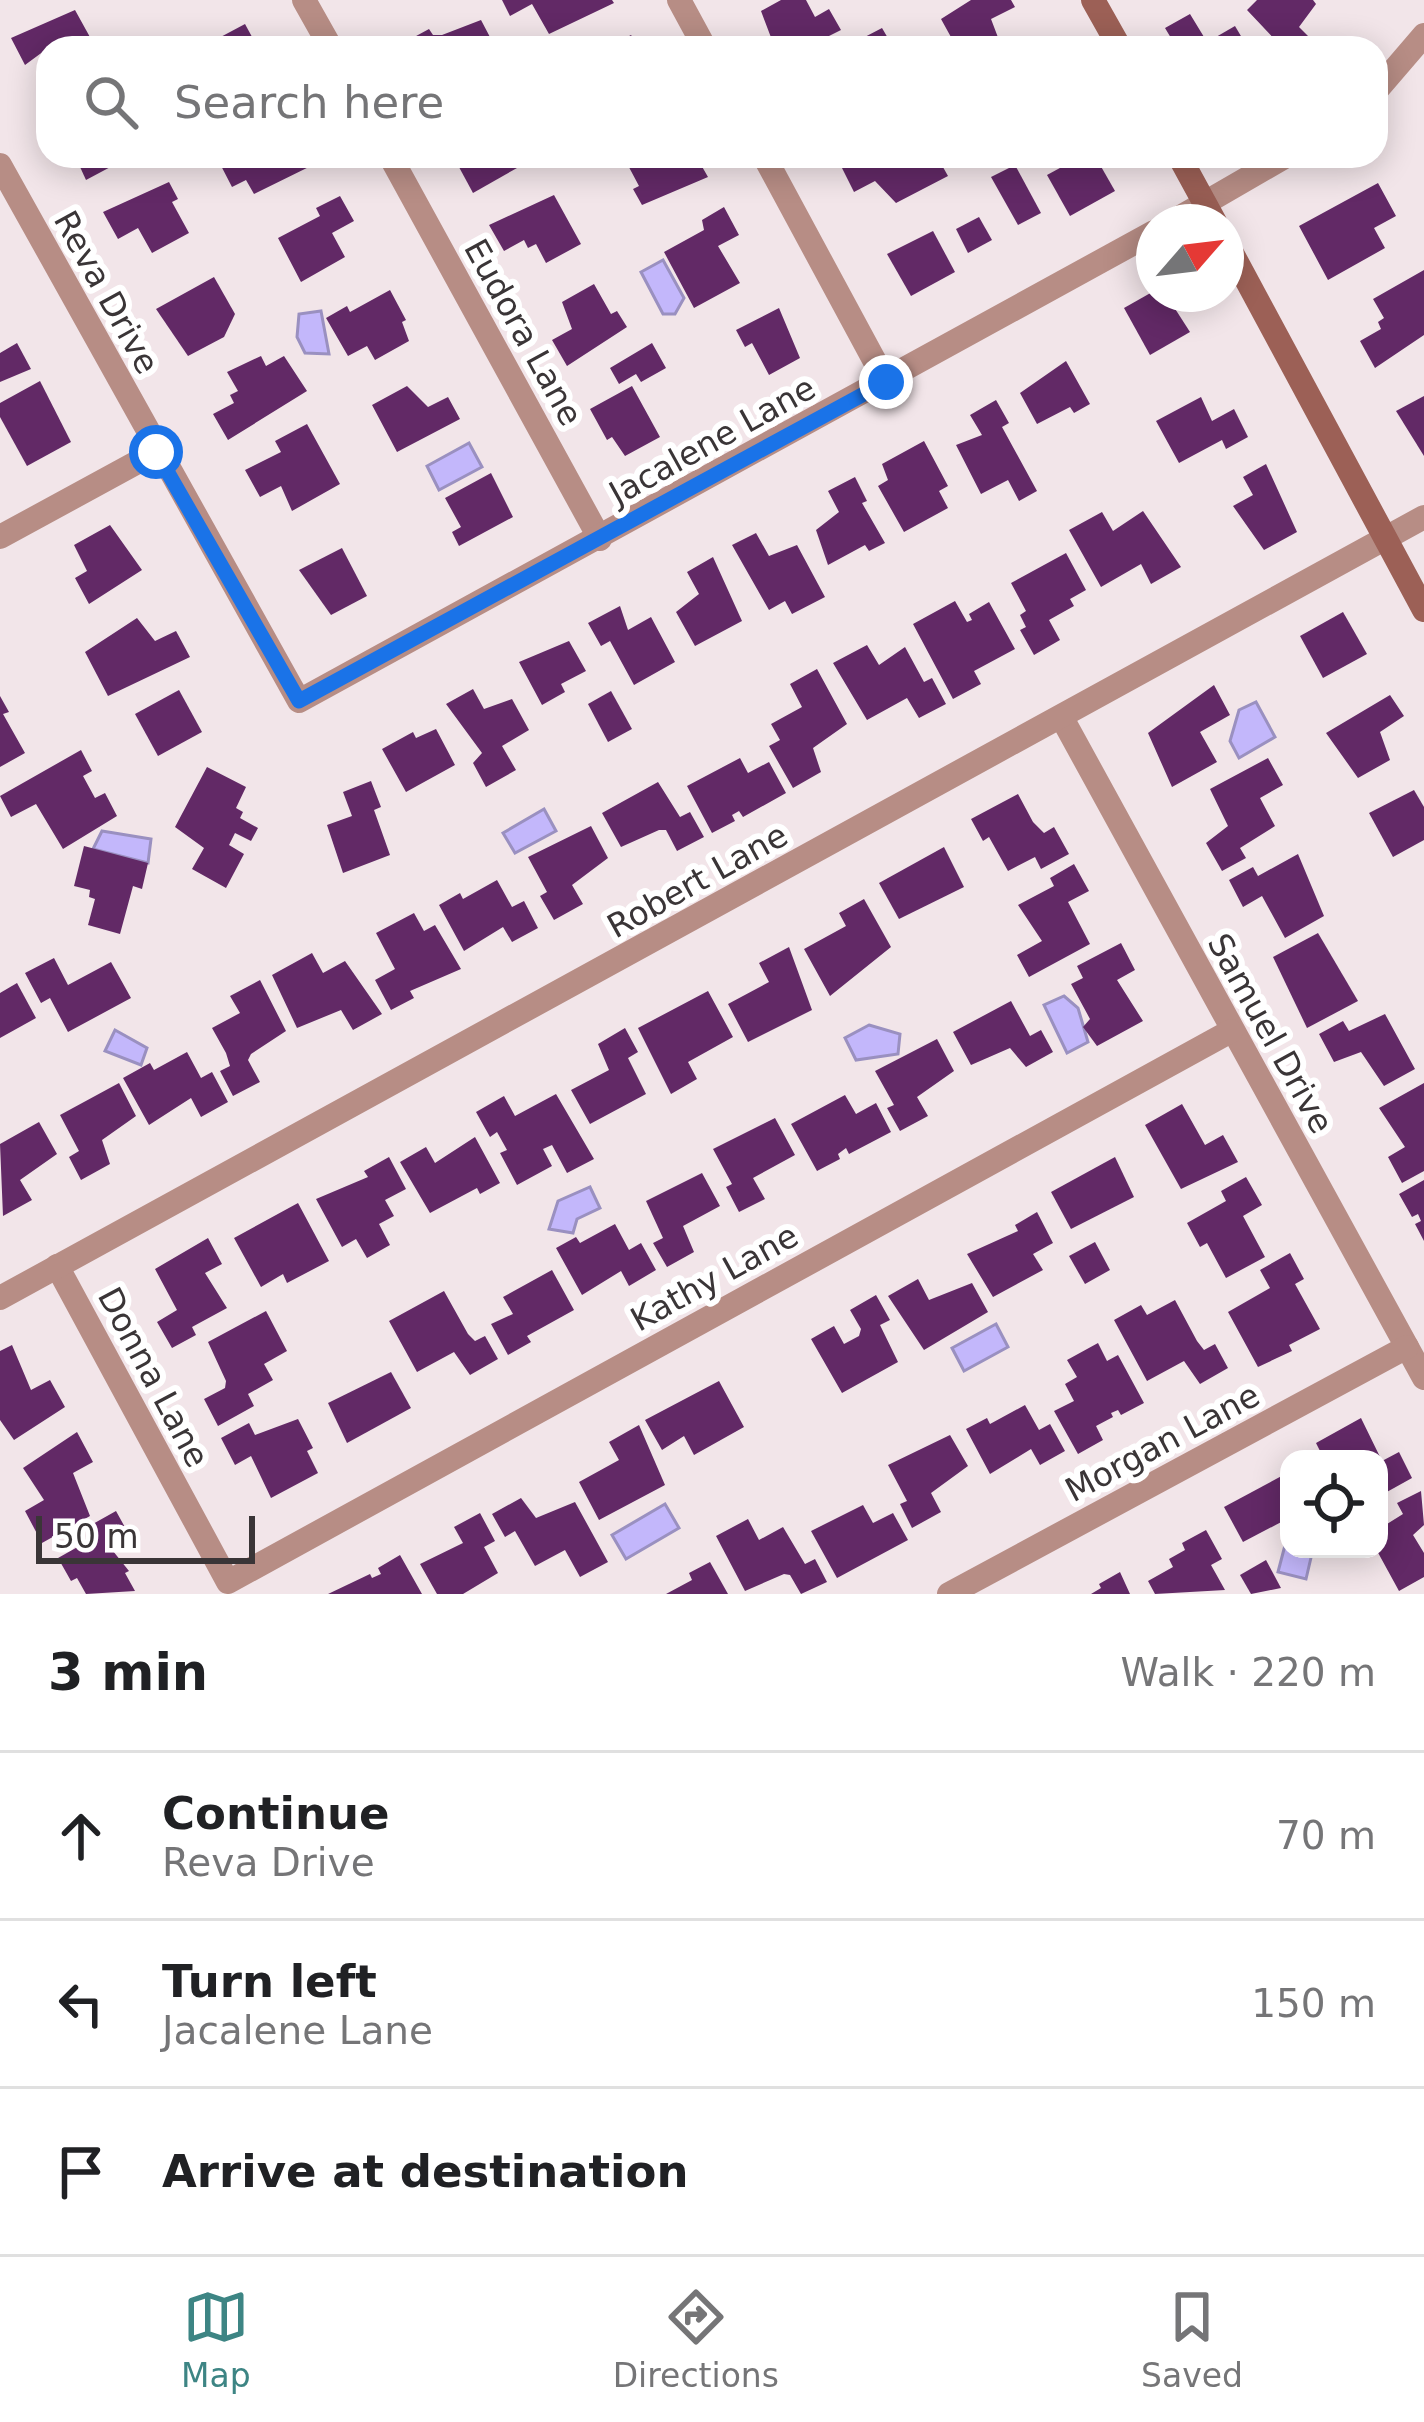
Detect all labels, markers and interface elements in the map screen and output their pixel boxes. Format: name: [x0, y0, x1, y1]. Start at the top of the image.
search box: [36, 36, 1388, 168]
icon: search: [78, 69, 144, 135]
text: Search here: [174, 76, 444, 129]
street label: Reva Drive: [46, 204, 167, 380]
north arrow: [1136, 204, 1244, 312]
street label: Eudora Lane: [456, 232, 591, 432]
route end: [859, 355, 913, 409]
street label: Jacalene Lane: [601, 368, 822, 514]
route start: [129, 425, 183, 479]
street label: Robert Lane: [600, 815, 794, 946]
street label: Samuel Drive: [1200, 927, 1341, 1140]
street label: Kathy Lane: [624, 1216, 805, 1339]
street label: Donna Lane: [90, 1281, 217, 1474]
street label: Morgan Lane: [1059, 1375, 1266, 1510]
map controls: [1280, 1450, 1388, 1558]
button: locate: [1280, 1450, 1388, 1558]
scale bar: [36, 1510, 255, 1563]
text: 50 m: [54, 1517, 139, 1556]
text: 3 min: [48, 1643, 208, 1702]
text: Walk · 220 m: [1121, 1650, 1376, 1695]
text: Continue: [162, 1787, 390, 1840]
icon: ahead: [48, 1803, 114, 1869]
text: 70 m: [1276, 1813, 1376, 1858]
text: Reva Drive: [162, 1840, 375, 1885]
text: Turn left: [162, 1955, 377, 2008]
icon: left: [48, 1971, 114, 2037]
text: 150 m: [1251, 1981, 1376, 2026]
text: Jacalene Lane: [162, 2008, 433, 2053]
icon: arrive: [48, 2139, 114, 2205]
text: Arrive at destination: [162, 2145, 688, 2198]
tab: Map: [181, 2284, 251, 2395]
tab: Directions: [613, 2284, 779, 2395]
tab: Saved: [1141, 2284, 1243, 2395]

